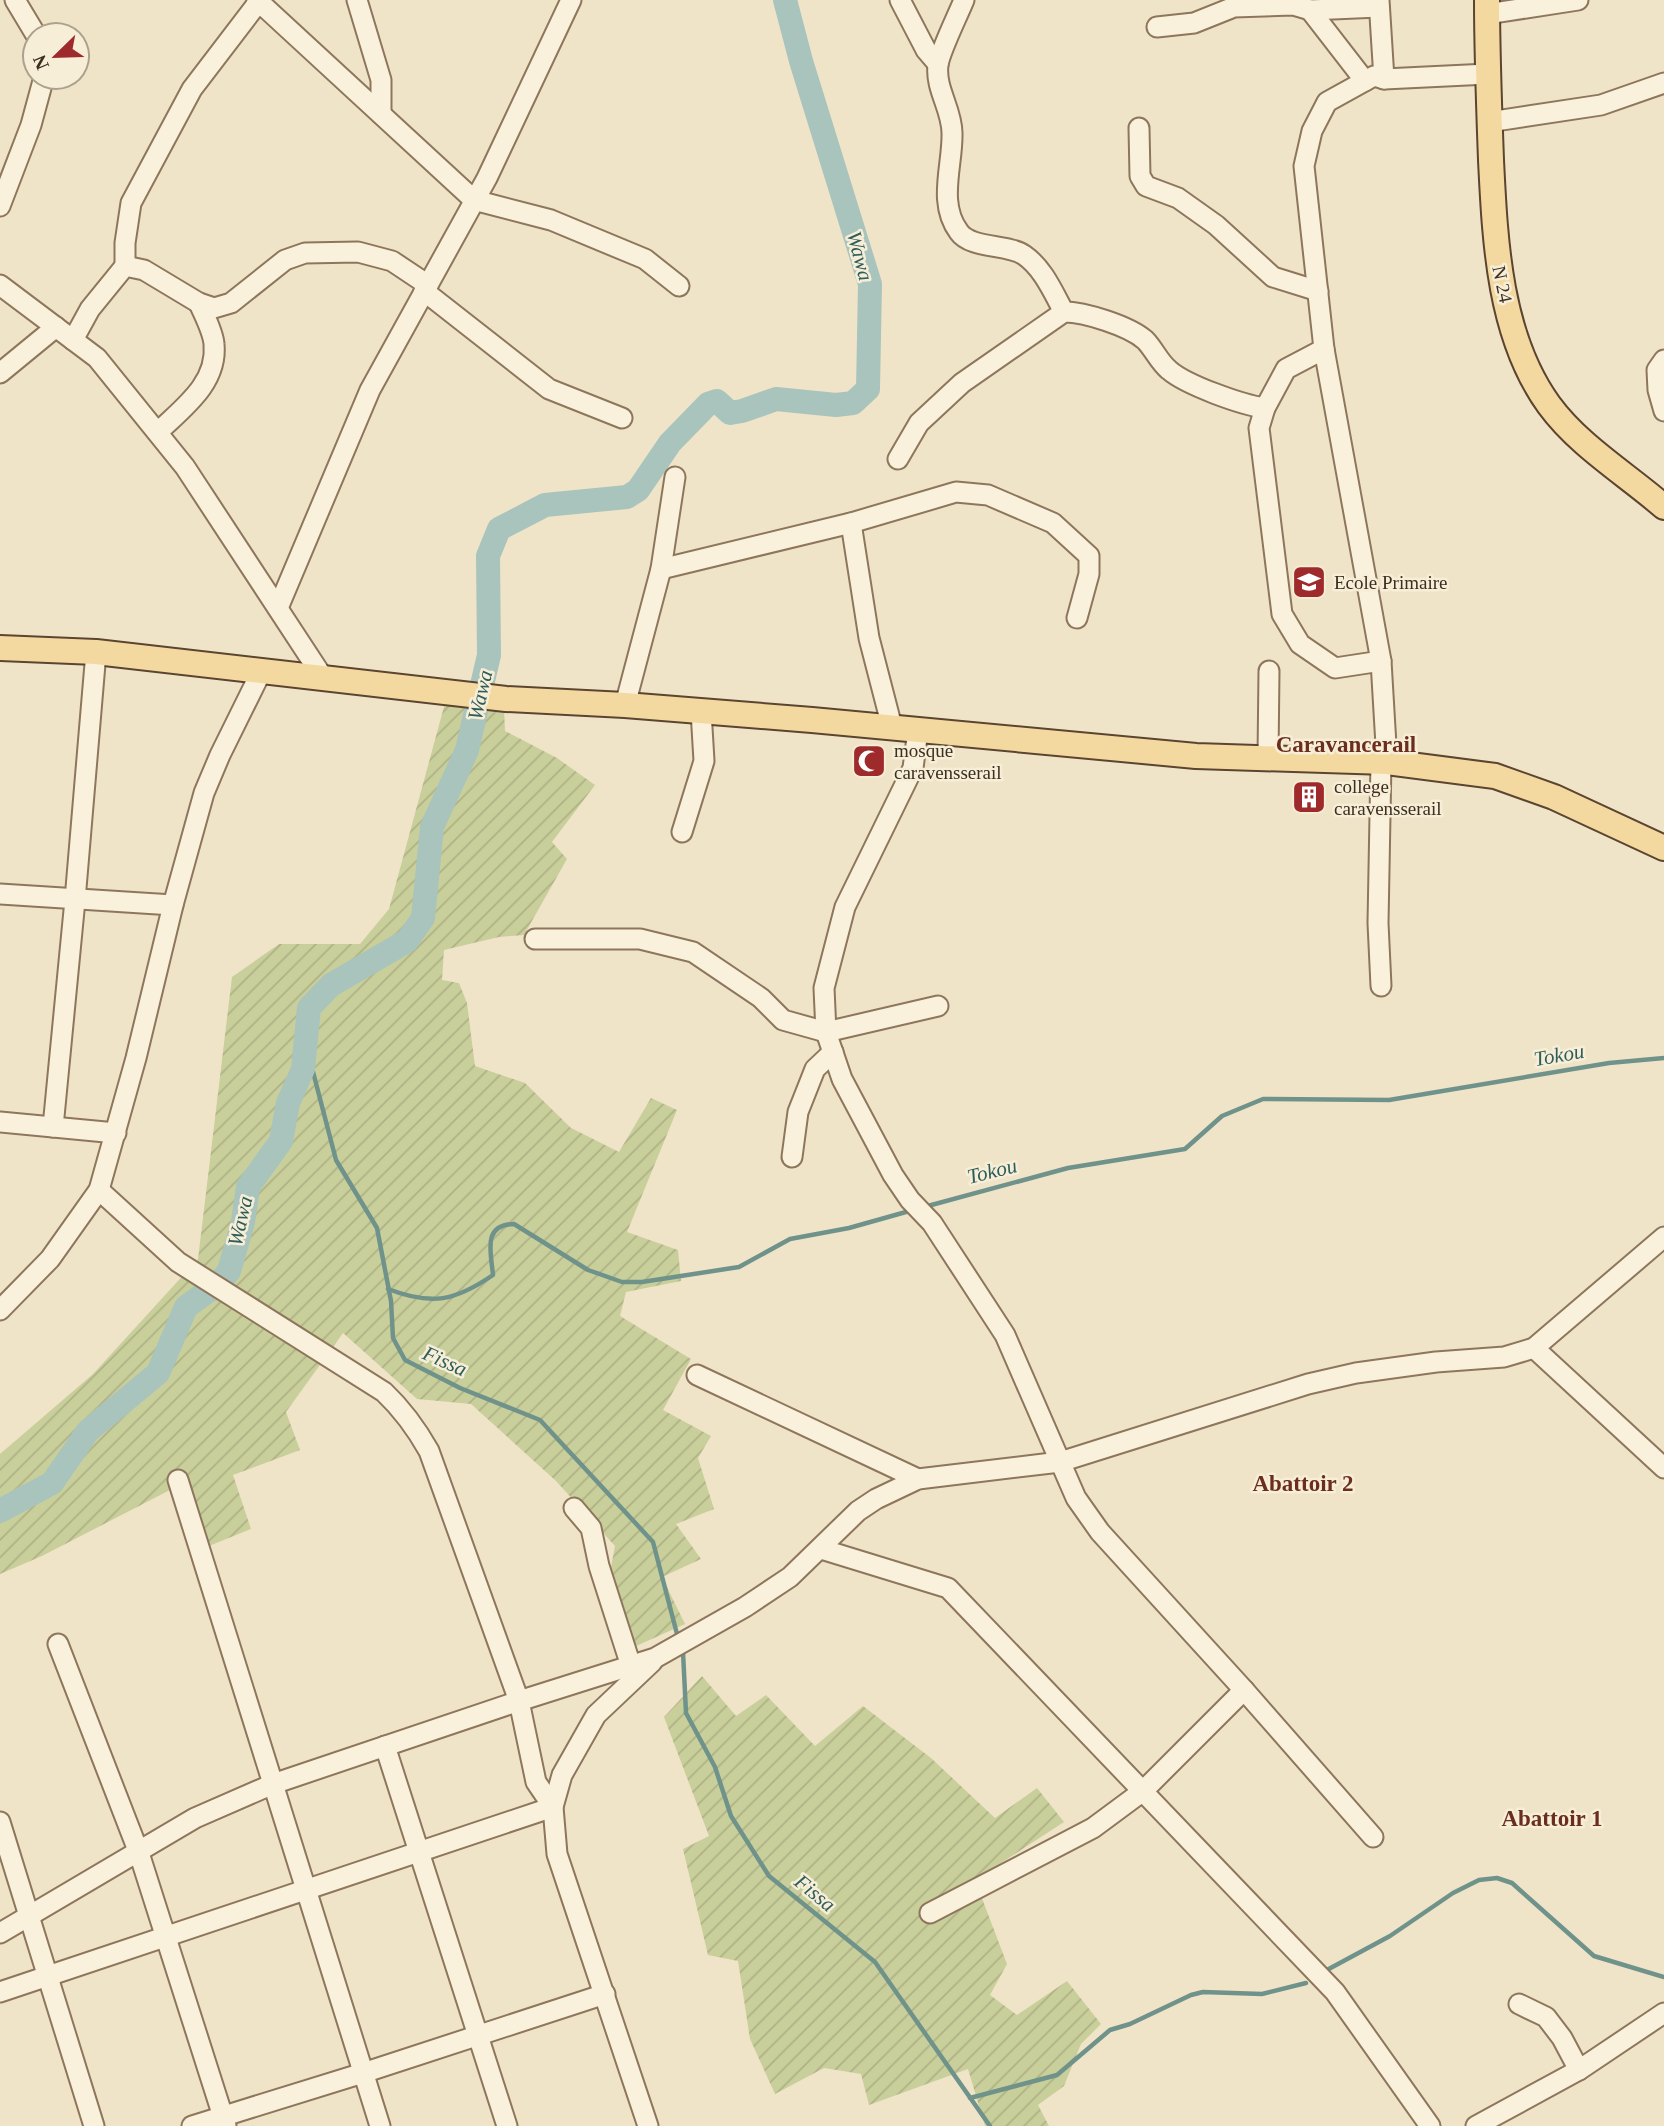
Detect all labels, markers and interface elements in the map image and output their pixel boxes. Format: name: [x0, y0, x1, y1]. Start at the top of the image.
north arrow: [21, 21, 91, 91]
text: N: [28, 52, 53, 73]
water label: Wawa: [842, 228, 878, 284]
street label: N 24: [1488, 264, 1517, 305]
school or university icon: Ecole Primaire: [1290, 563, 1328, 601]
place label: Ecole Primaire: [1334, 572, 1447, 593]
water label: Wawa: [463, 668, 497, 722]
district label: Caravancerail: [1276, 732, 1416, 757]
place label: mosque caravensserail: [894, 740, 1002, 783]
mosque icon: mosque caravensserail: [850, 742, 888, 780]
place label: college caravensserail: [1334, 776, 1442, 819]
building icon: college caravensserail: [1290, 778, 1328, 816]
water label: Tokou: [1532, 1039, 1586, 1071]
water label: Tokou: [965, 1153, 1019, 1189]
water label: Wawa: [223, 1194, 257, 1248]
water label: Fissa: [418, 1340, 471, 1381]
district label: Abattoir 2: [1252, 1471, 1354, 1496]
district label: Abattoir 1: [1501, 1806, 1603, 1831]
water label: Fissa: [789, 1869, 840, 1917]

